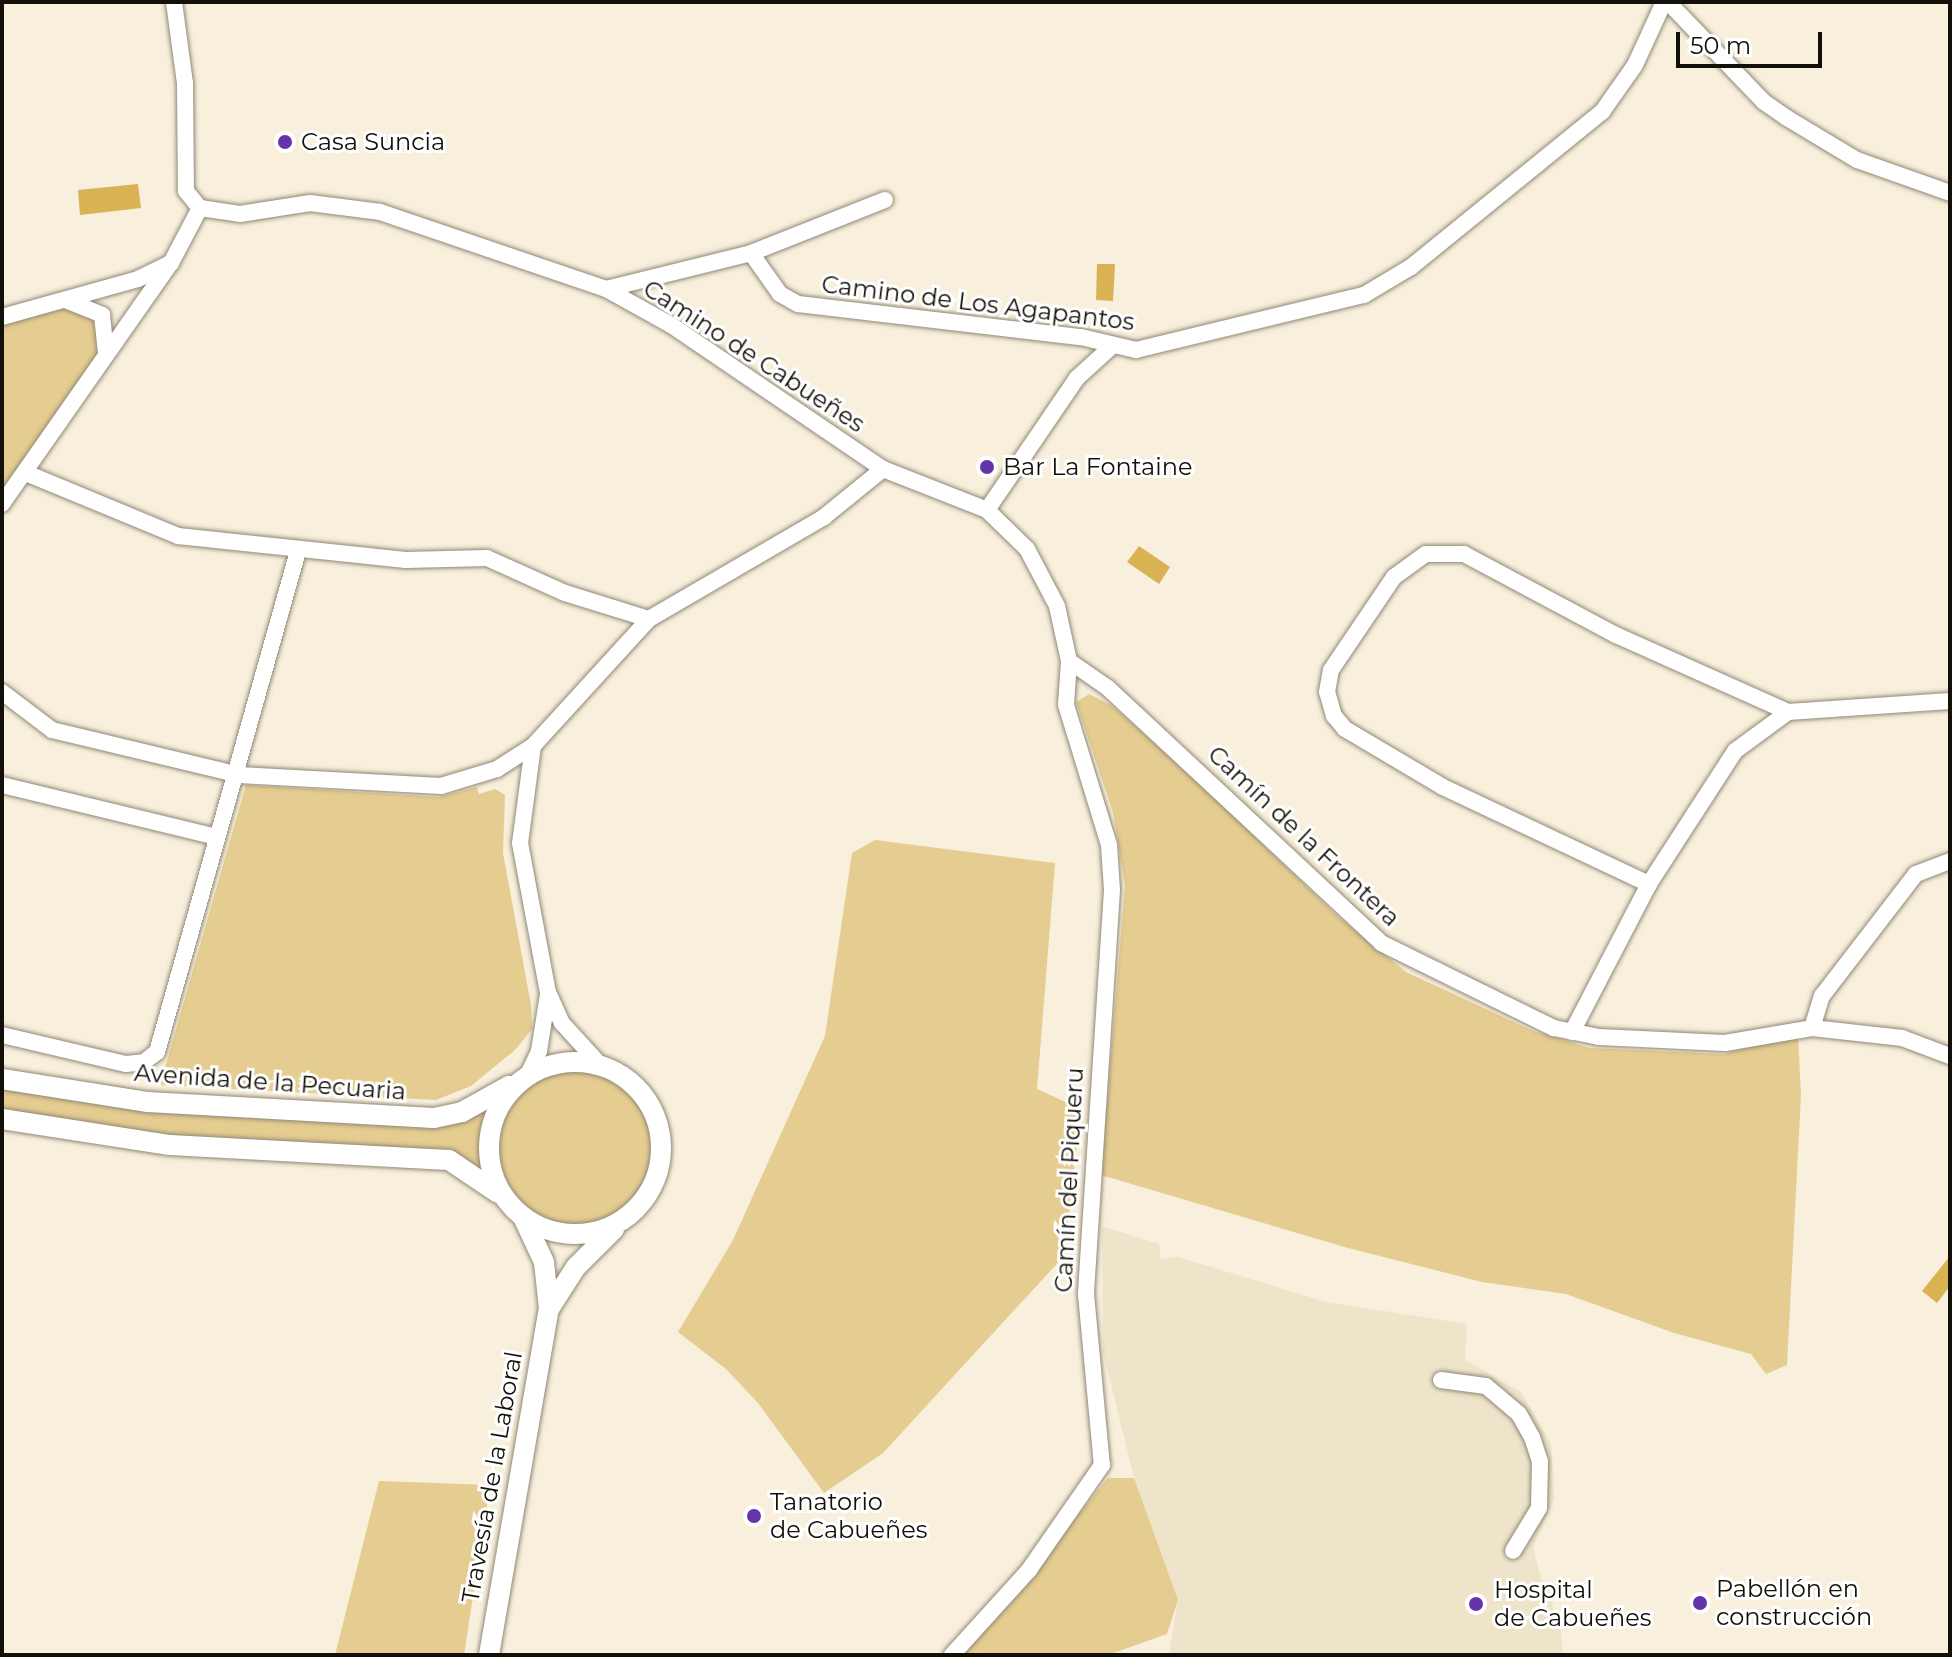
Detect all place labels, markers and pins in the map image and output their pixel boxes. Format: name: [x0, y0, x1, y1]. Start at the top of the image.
place label: Casa Suncia: [301, 128, 445, 156]
marker: Casa Suncia: [276, 133, 294, 151]
place label: Bar La Fontaine: [1003, 453, 1192, 481]
marker: Bar La Fontaine: [978, 458, 996, 476]
place label: Tanatorio de Cabueñes: [770, 1488, 927, 1544]
marker: Tanatorio de Cabueñes: [745, 1507, 763, 1525]
place label: Pabellón en construcción: [1716, 1575, 1872, 1631]
place label: Hospital de Cabueñes: [1494, 1576, 1651, 1632]
marker: Hospital de Cabueñes: [1465, 1593, 1487, 1615]
marker: Pabellón en construcción: [1691, 1594, 1709, 1612]

